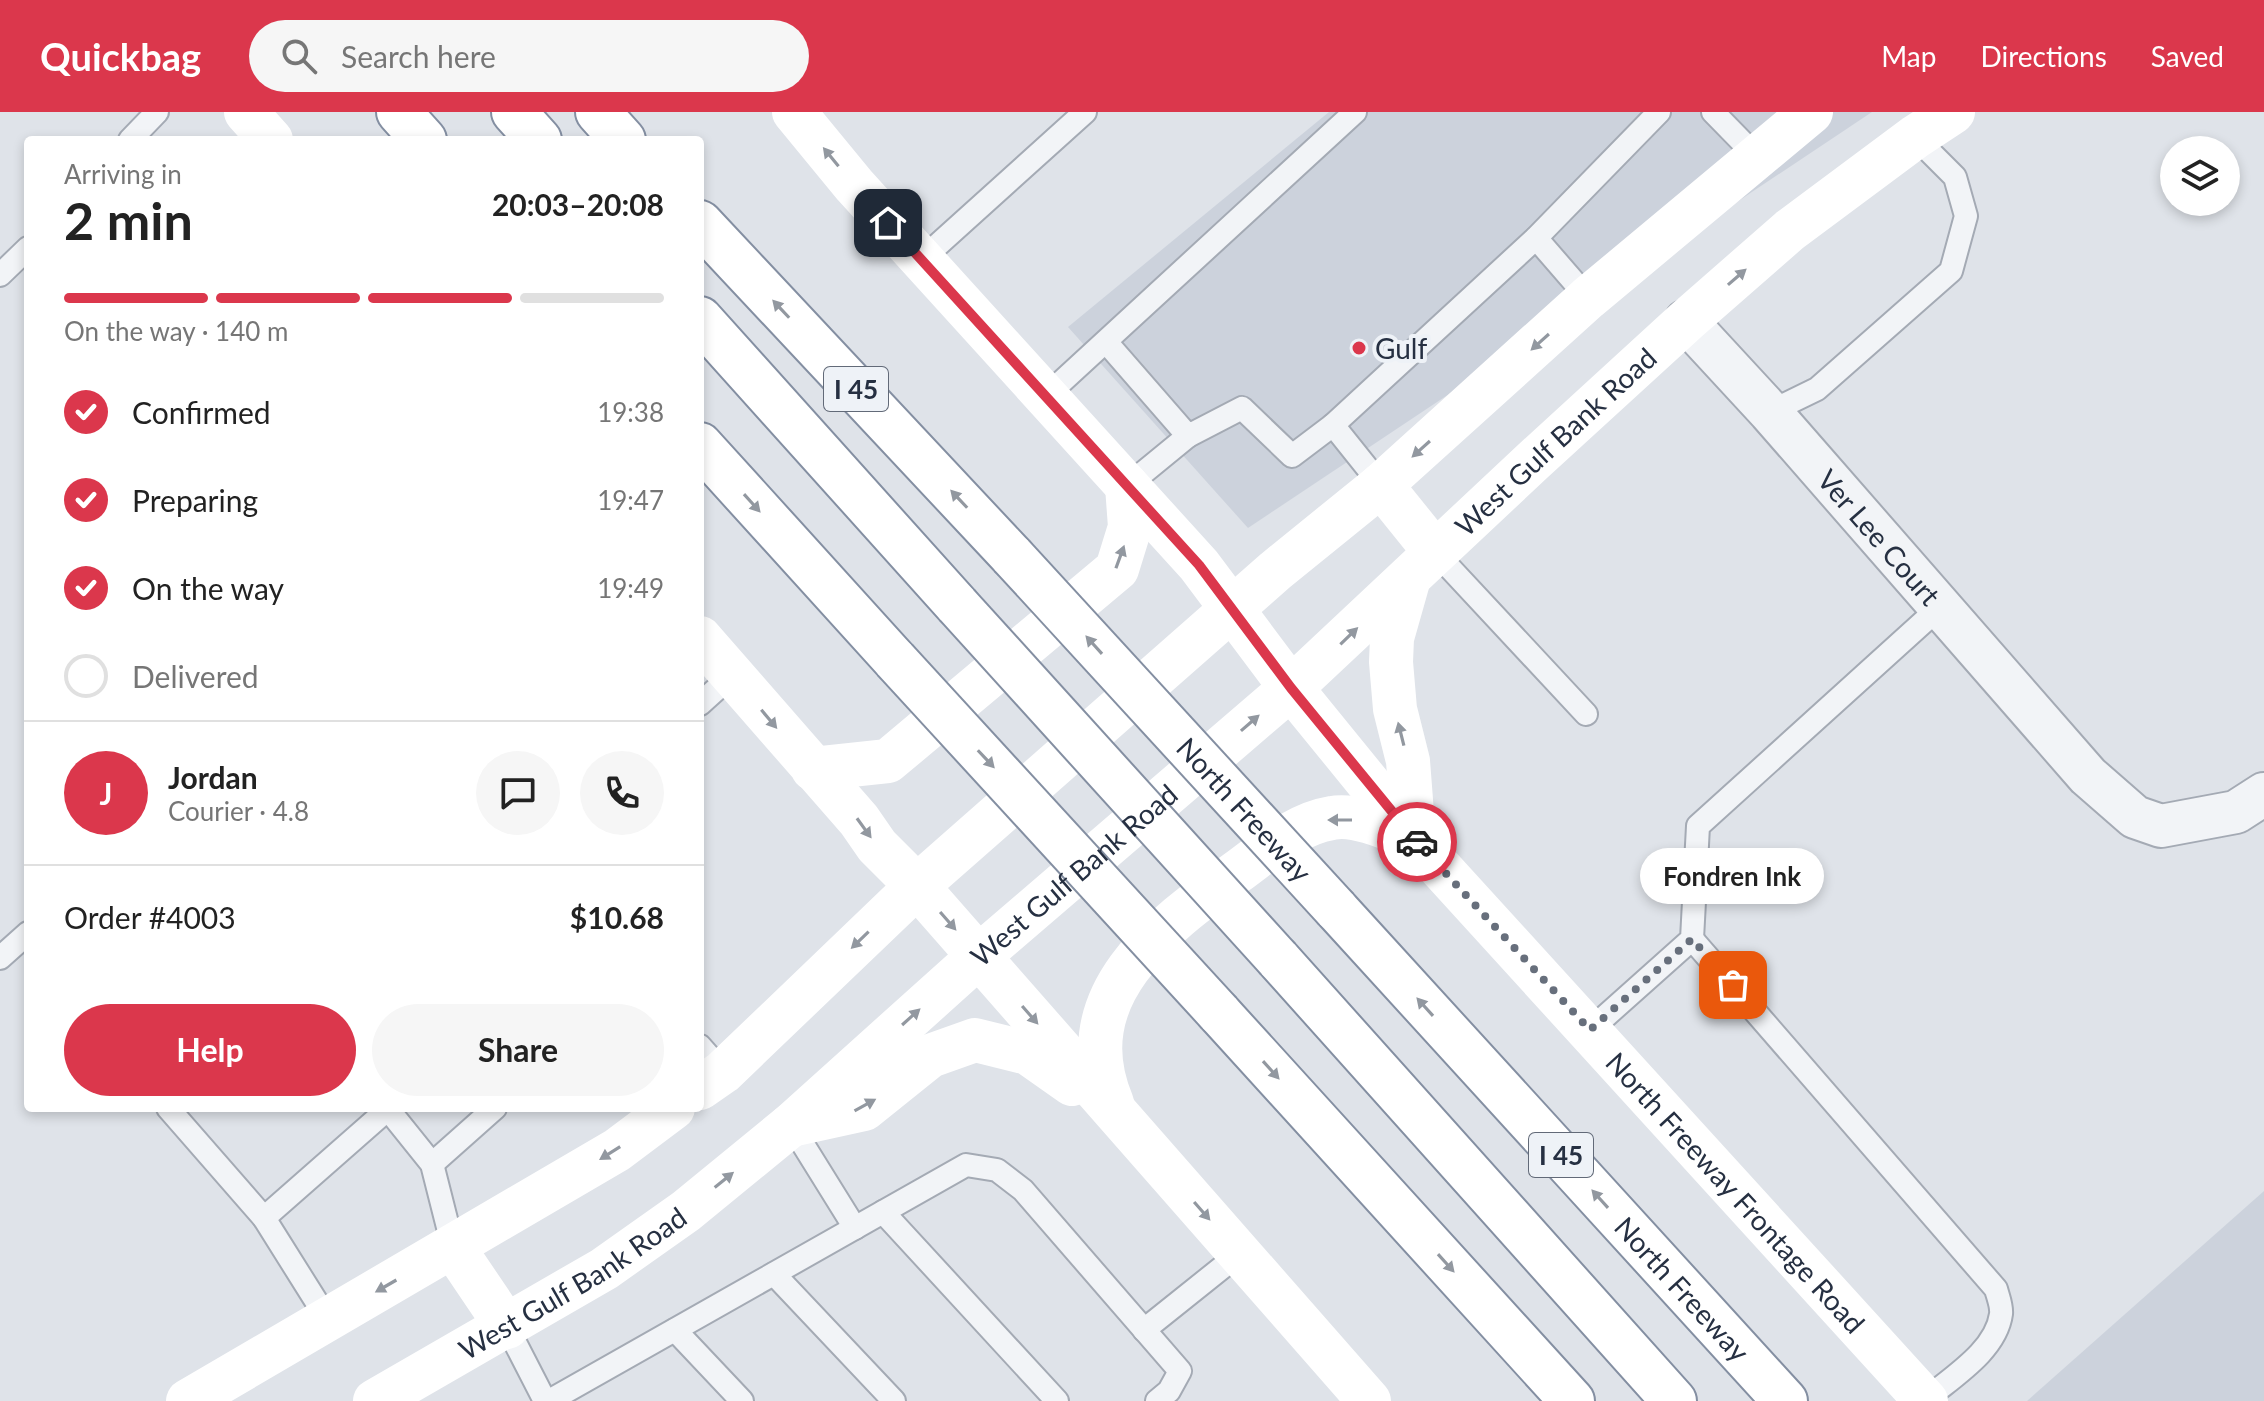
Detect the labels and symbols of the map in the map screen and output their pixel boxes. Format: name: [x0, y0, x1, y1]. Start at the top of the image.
one-way arrow: [823, 148, 840, 168]
pin: [854, 189, 922, 257]
one-way arrow: [1727, 269, 1746, 287]
one-way arrow: [772, 300, 790, 319]
place label: Gulf: [1375, 331, 1427, 365]
one-way arrow: [1531, 332, 1550, 350]
marker: Gulf: [1350, 339, 1368, 357]
street label: West Gulf Bank Road: [1448, 340, 1663, 543]
road number: I 45: [824, 367, 888, 411]
one-way arrow: [1411, 440, 1431, 458]
street label: Ver Lee Court: [1811, 462, 1948, 612]
one-way arrow: [950, 490, 968, 509]
one-way arrow: [743, 493, 761, 512]
one-way arrow: [1114, 545, 1126, 569]
one-way arrow: [1339, 627, 1358, 645]
one-way arrow: [1086, 636, 1103, 656]
one-way arrow: [760, 708, 777, 728]
one-way arrow: [1240, 715, 1260, 732]
one-way arrow: [1394, 721, 1406, 746]
street label: North Freeway: [1170, 730, 1320, 889]
one-way arrow: [977, 749, 995, 769]
street label: West Gulf Bank Road: [963, 777, 1184, 973]
courier: [1377, 802, 1457, 882]
one-way arrow: [1326, 814, 1352, 826]
one-way arrow: [856, 817, 872, 839]
callout: Fondren Ink: [1641, 849, 1825, 905]
one-way arrow: [939, 911, 956, 931]
one-way arrow: [851, 930, 870, 948]
pin: [1699, 951, 1767, 1019]
one-way arrow: [1416, 997, 1434, 1017]
one-way arrow: [1021, 1005, 1038, 1025]
one-way arrow: [902, 1008, 921, 1026]
street label: North Freeway Frontage Road: [1601, 1044, 1873, 1340]
one-way arrow: [1262, 1061, 1280, 1080]
one-way arrow: [854, 1098, 876, 1112]
road number: I 45: [1529, 1133, 1593, 1177]
one-way arrow: [599, 1146, 621, 1160]
one-way arrow: [714, 1172, 734, 1189]
one-way arrow: [1592, 1189, 1610, 1208]
street label: West Gulf Bank Road: [453, 1199, 693, 1366]
one-way arrow: [1193, 1200, 1210, 1220]
street label: North Freeway: [1608, 1209, 1756, 1367]
one-way arrow: [1437, 1253, 1455, 1272]
one-way arrow: [375, 1279, 397, 1293]

